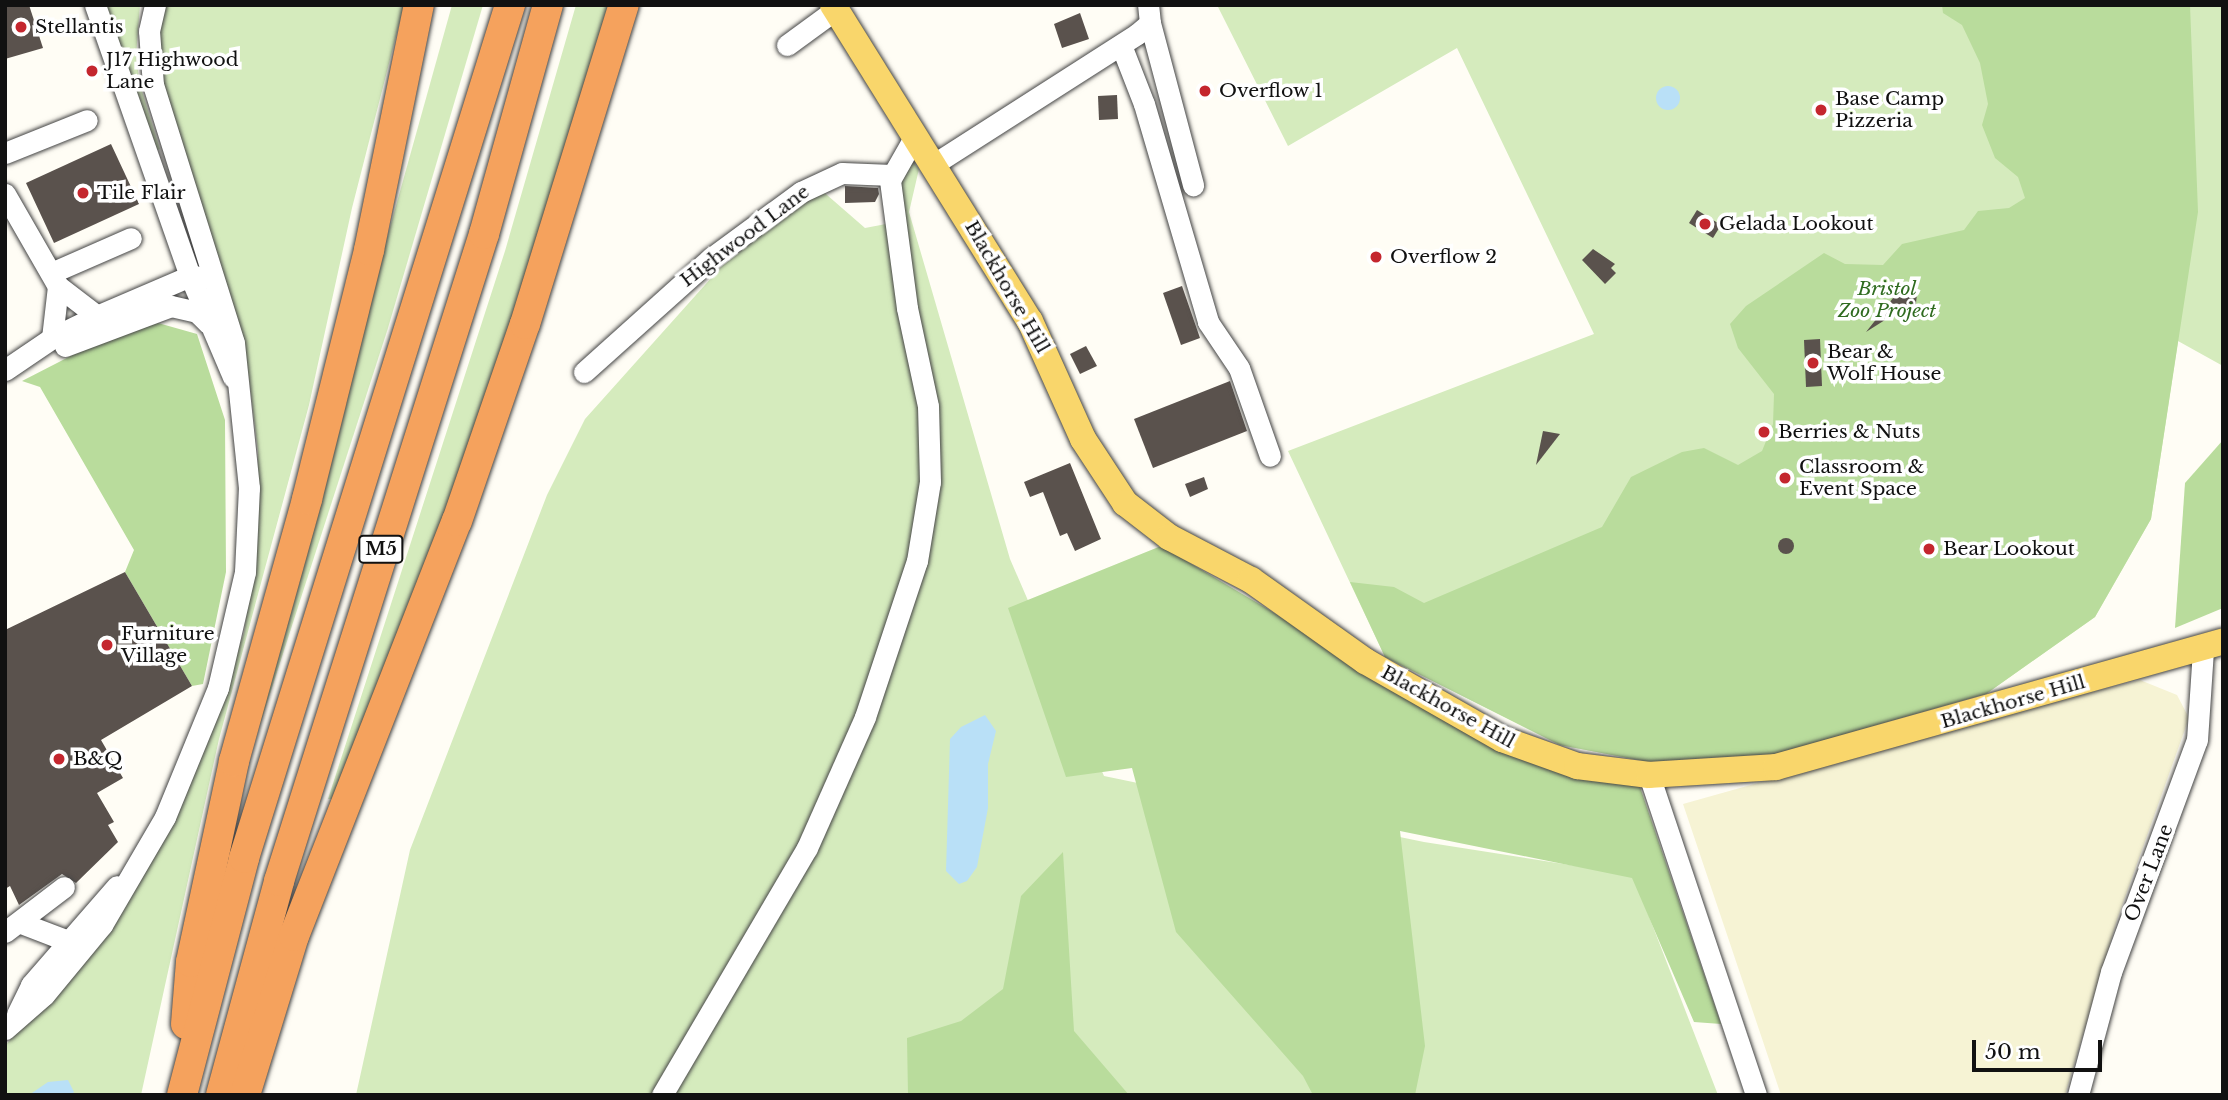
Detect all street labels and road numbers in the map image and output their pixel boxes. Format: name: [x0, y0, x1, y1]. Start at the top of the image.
street label: Highwood Lane: [676, 180, 814, 292]
street label: Blackhorse Hill: [960, 217, 1054, 357]
road number: M5: [358, 534, 404, 564]
street label: Blackhorse Hill: [1377, 661, 1519, 753]
street label: Blackhorse Hill: [1938, 670, 2088, 734]
street label: Over Lane: [2120, 821, 2178, 925]

